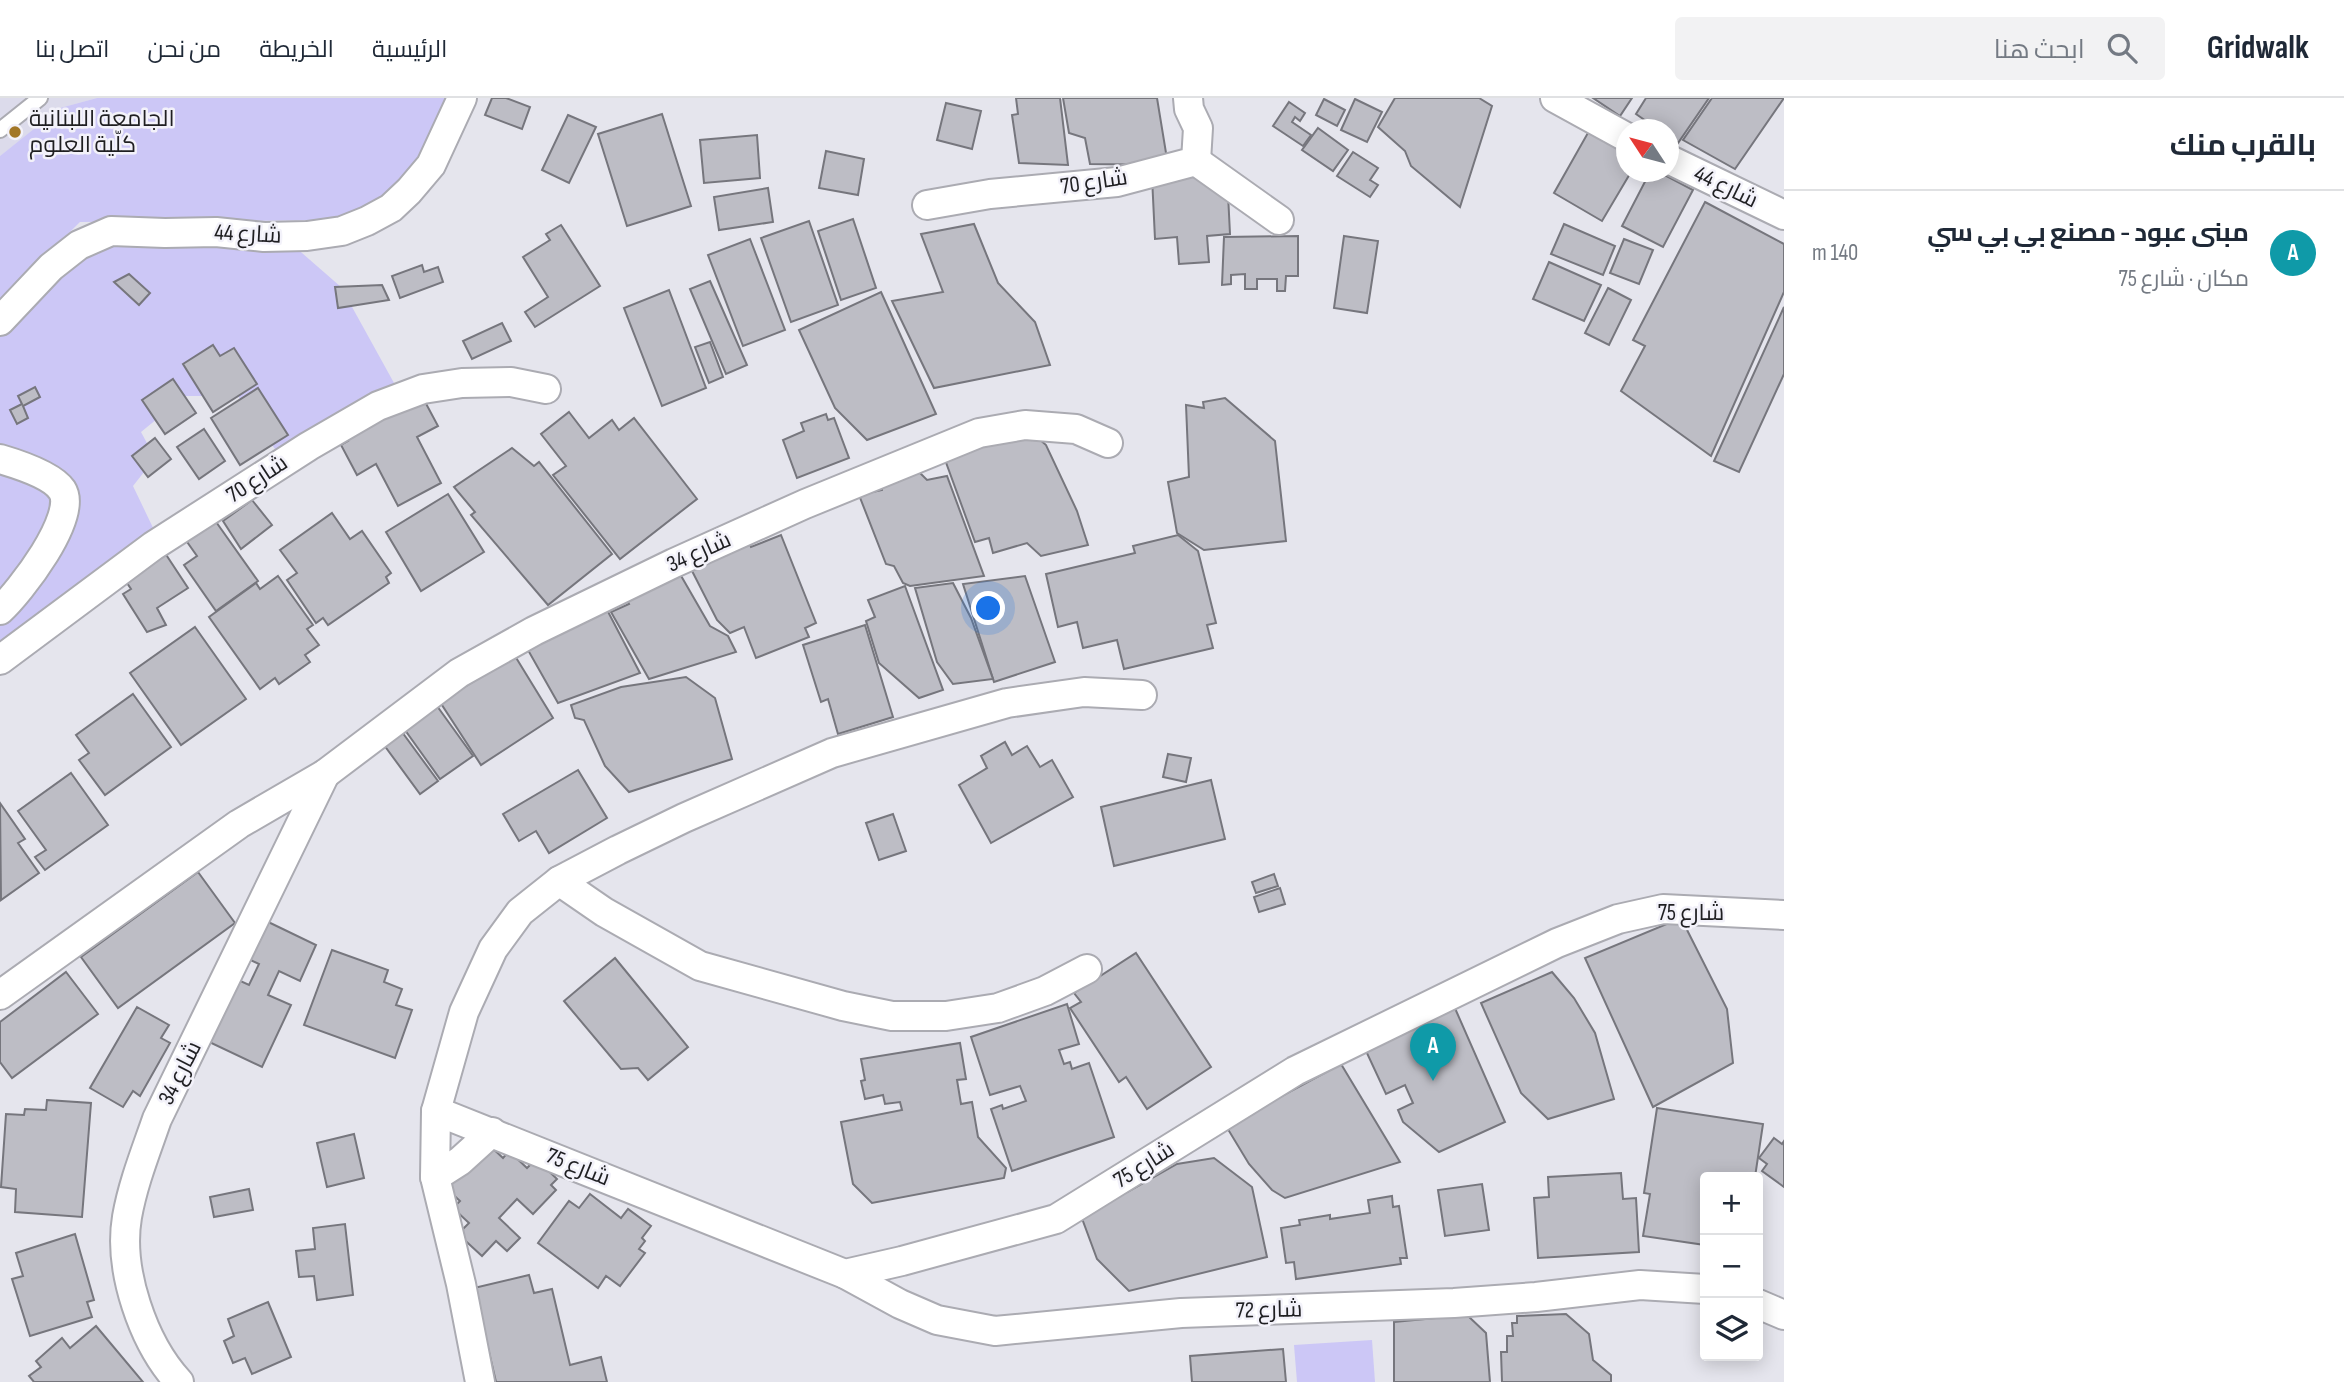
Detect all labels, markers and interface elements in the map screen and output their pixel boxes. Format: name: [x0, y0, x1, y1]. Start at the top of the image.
search box: [1675, 17, 2165, 80]
text: Gridwalk: [2207, 28, 2309, 68]
icon: search: [2103, 29, 2141, 67]
text: اتصل بنا: [35, 35, 109, 64]
text: من نحن: [147, 35, 221, 64]
text: الخريطة: [259, 35, 334, 64]
text: الرئيسية: [372, 35, 447, 64]
text: ابحث هنا: [1994, 35, 2085, 66]
place label: الجامعة اللبنانية كلّية العلوم: [29, 105, 175, 160]
north arrow: [1616, 119, 1679, 182]
marker: الجامعة اللبنانية كلّية العلوم: [7, 124, 23, 140]
text: بالقرب منك: [2170, 128, 2316, 164]
street label: شارع 44: [1689, 160, 1762, 215]
street label: شارع 70: [1059, 163, 1130, 202]
street label: شارع 44: [213, 218, 282, 251]
text: مبنى عبود - مصنع بي بي سي: [1927, 218, 2249, 249]
text: 140 m: [1812, 239, 1858, 267]
text: A: [2288, 239, 2298, 267]
text: مكان · شارع 75: [2118, 265, 2249, 293]
street label: شارع 70: [221, 449, 294, 510]
street label: شارع 34: [662, 525, 736, 579]
your location: [971, 591, 1005, 625]
street label: شارع 75: [1658, 899, 1724, 928]
pin: A: [1410, 1023, 1456, 1081]
street label: شارع 34: [152, 1037, 209, 1110]
street label: شارع 75: [1108, 1135, 1180, 1195]
street label: شارع 75: [541, 1142, 614, 1193]
map controls: [1700, 1172, 1763, 1361]
button: +: [1700, 1172, 1763, 1235]
button: −: [1700, 1235, 1763, 1298]
street label: شارع 72: [1235, 1295, 1303, 1326]
button: layers: [1700, 1298, 1763, 1361]

